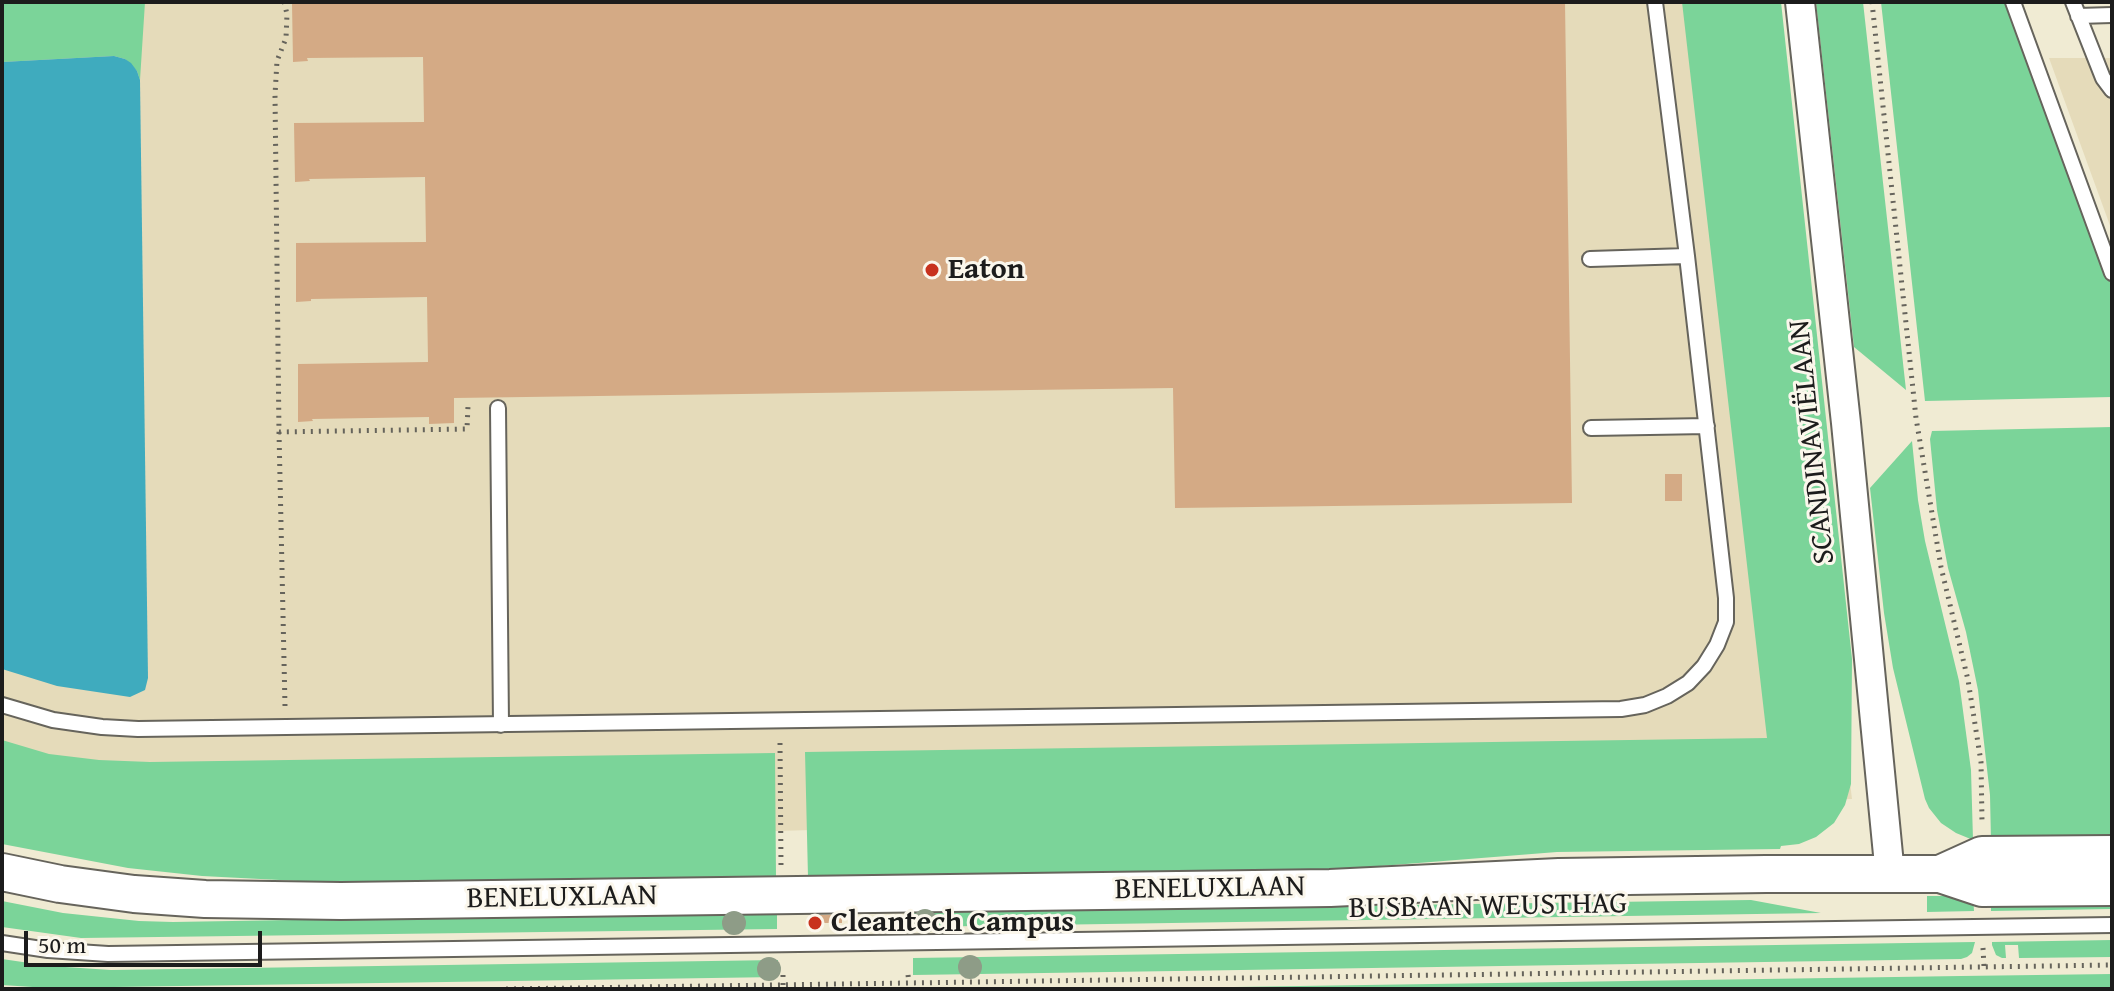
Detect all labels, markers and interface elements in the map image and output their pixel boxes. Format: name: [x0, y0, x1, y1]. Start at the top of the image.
place label: Eaton: [948, 252, 1024, 288]
marker: Eaton: [923, 261, 941, 279]
street label: SCANDINAVIËLAAN: [1782, 318, 1844, 566]
street label: BENELUXLAAN: [1114, 869, 1306, 909]
street label: BENELUXLAAN: [466, 878, 658, 918]
street label: BUSBAAN WEUSTHAG: [1349, 887, 1627, 927]
place label: Cleantech Campus: [831, 905, 1074, 941]
marker: Cleantech Campus: [806, 914, 824, 932]
scale bar: [28, 915, 266, 965]
text: 50 m: [38, 927, 86, 962]

